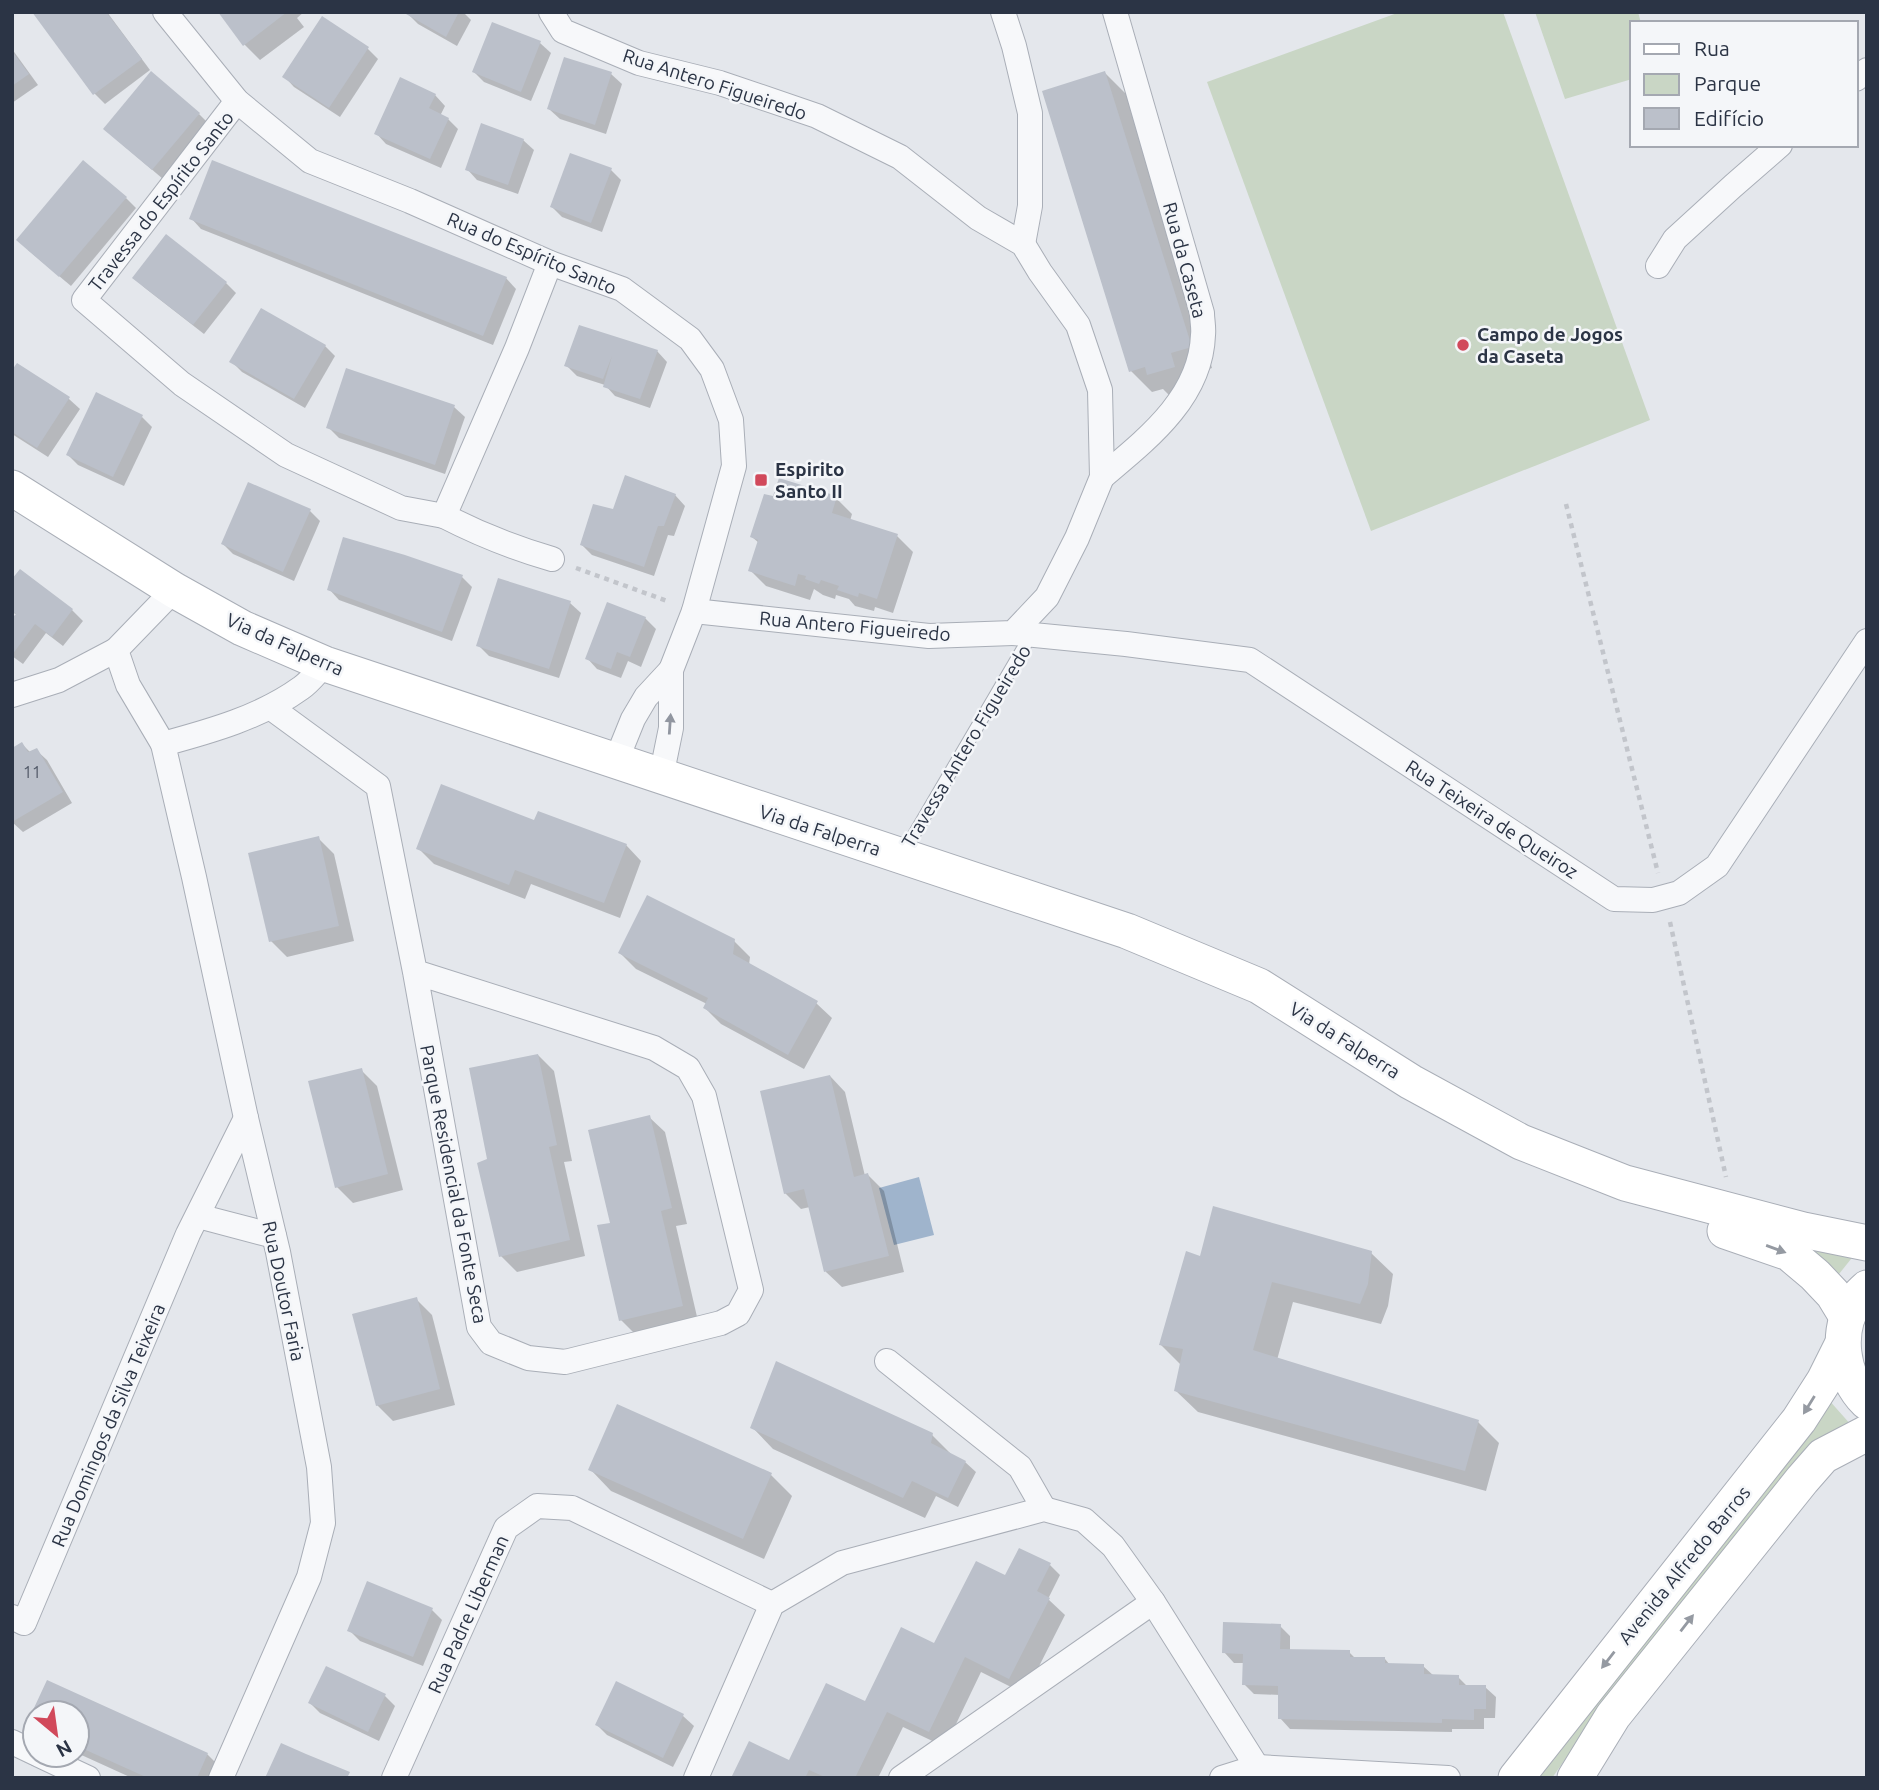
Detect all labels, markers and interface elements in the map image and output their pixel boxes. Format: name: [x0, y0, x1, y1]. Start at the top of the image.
legend: [1630, 21, 1858, 147]
text: Rua: [1694, 36, 1730, 60]
street label: Rua Antero Figueiredo: [620, 44, 810, 124]
text: Parque: [1694, 71, 1761, 95]
text: Edifício: [1694, 106, 1764, 130]
street label: Travessa do Espírito Santo: [84, 107, 238, 295]
street label: Rua da Caseta: [1159, 199, 1211, 321]
street label: Rua do Espírito Santo: [444, 207, 620, 299]
place label: Campo de Jogos da Caseta: [1477, 323, 1623, 367]
marker: Campo de Jogos da Caseta: [1455, 337, 1471, 353]
place label: Espirito Santo II: [775, 458, 844, 502]
marker: Espirito Santo II: [753, 472, 769, 488]
street label: Rua Antero Figueiredo: [758, 607, 952, 645]
street label: Via da Falperra: [223, 608, 347, 680]
street label: Travessa Antero Figueiredo: [897, 641, 1035, 851]
one-way arrow: [665, 713, 676, 735]
street label: Rua Teixeira de Queiroz: [1402, 755, 1582, 883]
house number: 11: [23, 763, 41, 781]
street label: Via da Falperra: [756, 800, 884, 860]
street label: Via da Falperra: [1286, 997, 1404, 1083]
street label: Parque Residencial da Fonte Seca: [416, 1043, 492, 1325]
street label: Rua Doutor Faria: [258, 1219, 310, 1363]
one-way arrow: [1766, 1243, 1787, 1254]
street label: Rua Domingos da Silva Teixeira: [47, 1300, 169, 1550]
one-way arrow: [1803, 1395, 1816, 1414]
street label: Avenida Alfredo Barros: [1613, 1482, 1755, 1648]
street label: Rua Padre Liberman: [423, 1531, 513, 1697]
one-way arrow: [1679, 1615, 1694, 1633]
one-way arrow: [1601, 1652, 1616, 1669]
north arrow: [21, 1699, 91, 1769]
text: N: [53, 1736, 76, 1762]

